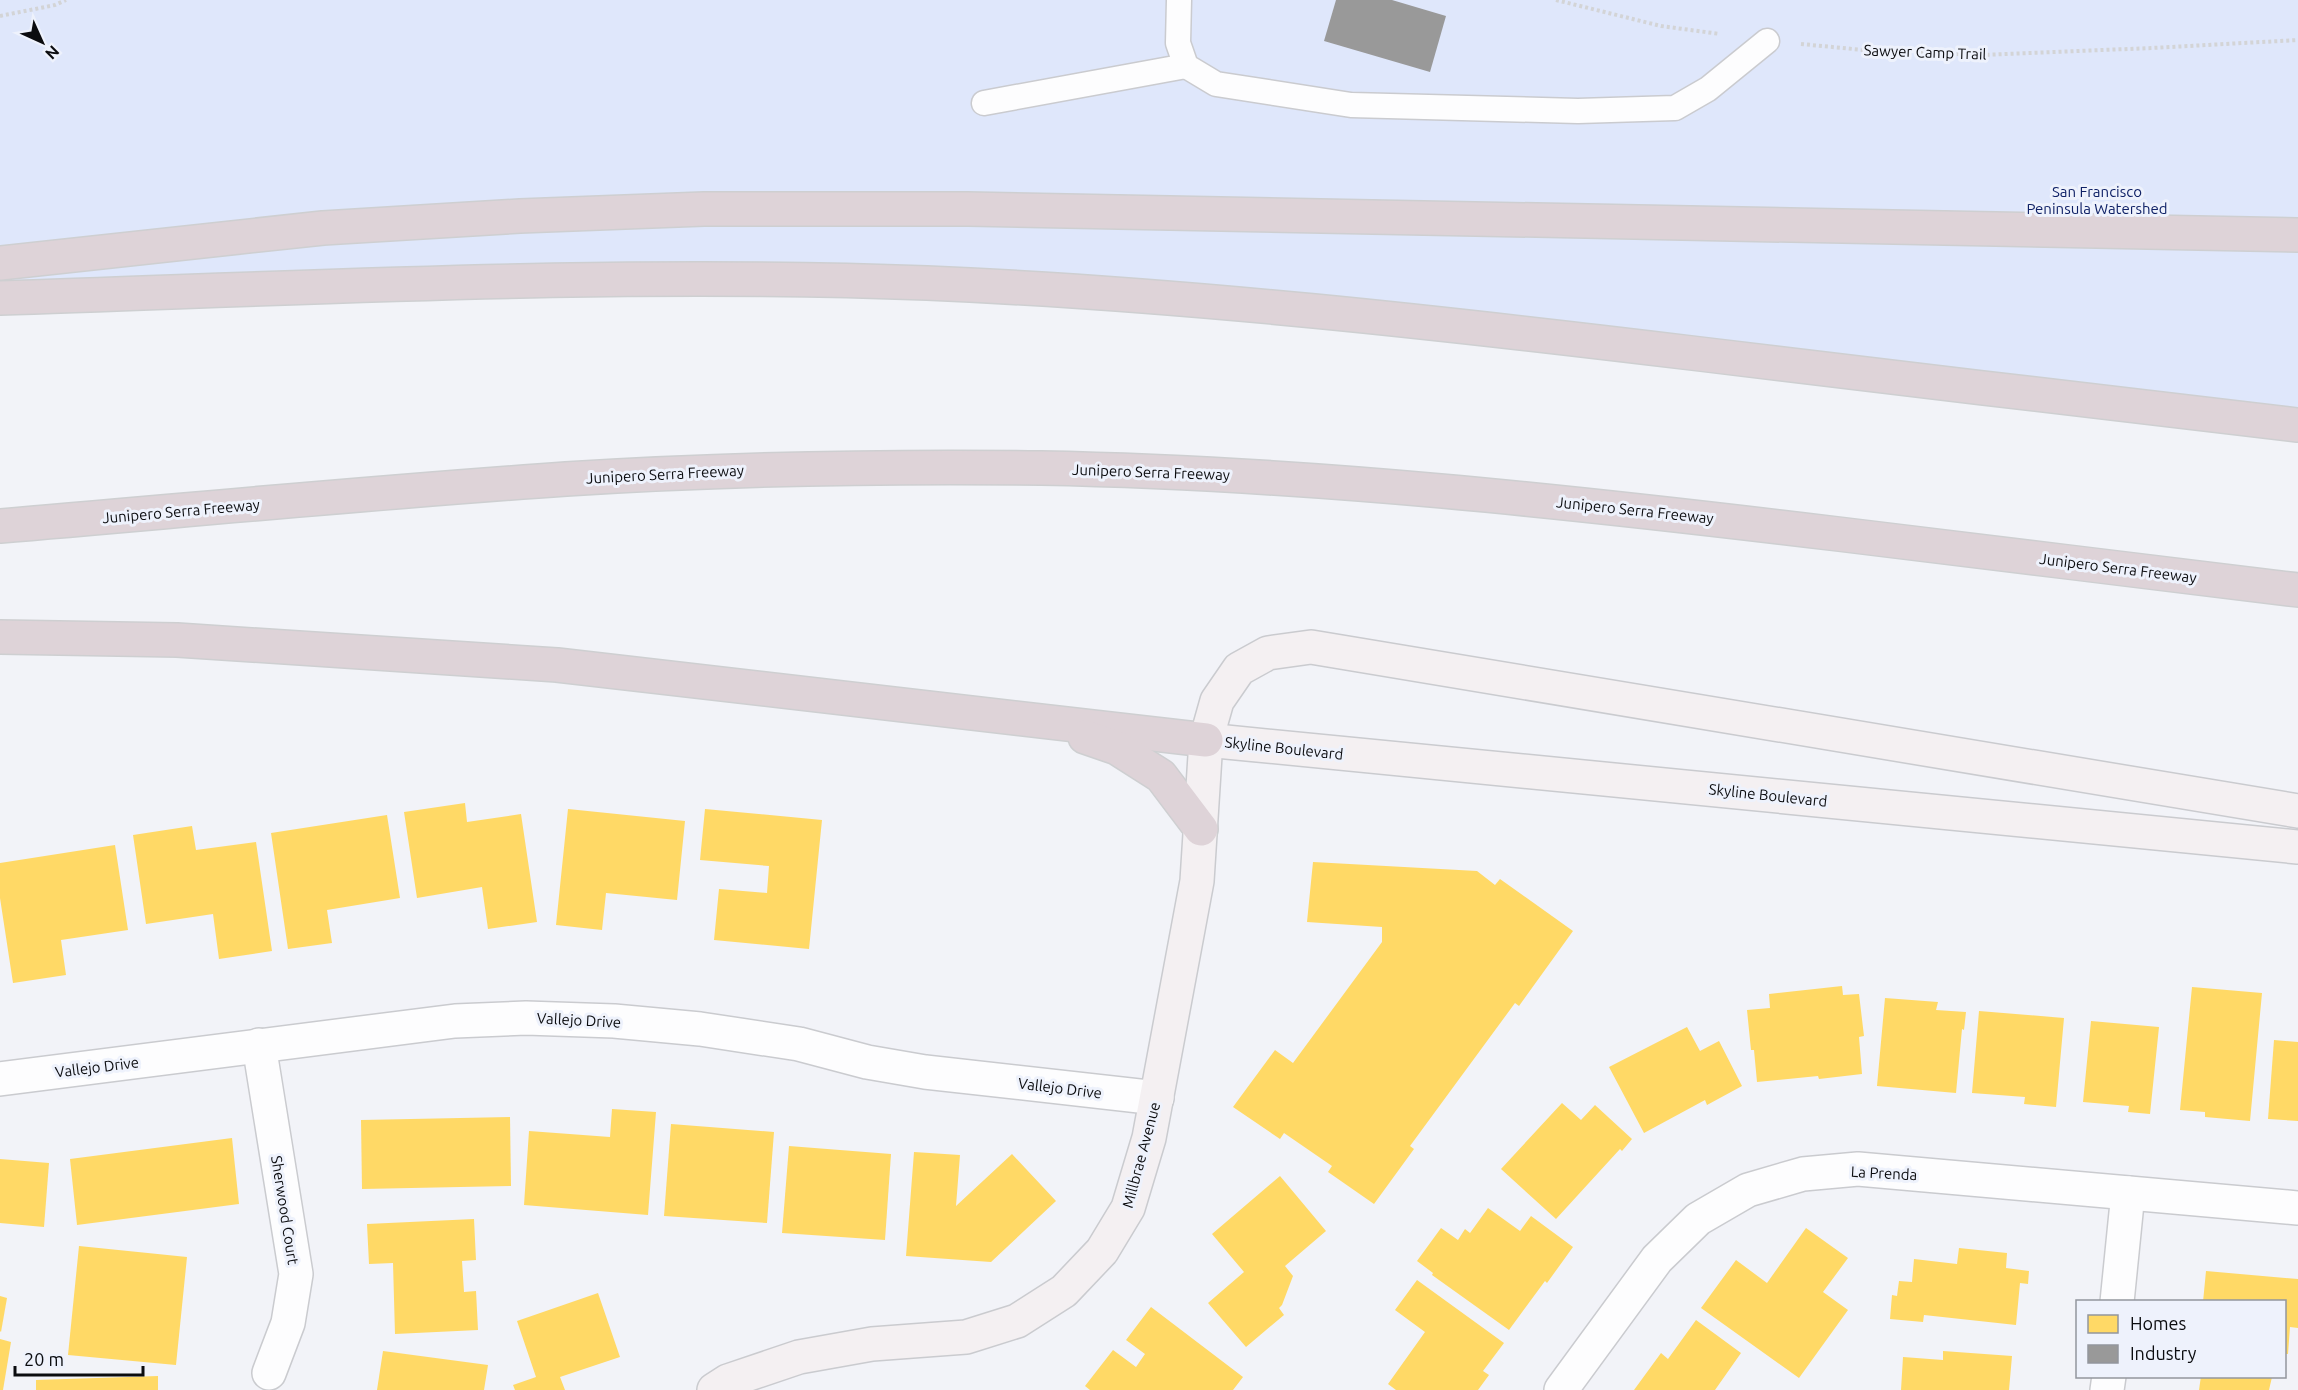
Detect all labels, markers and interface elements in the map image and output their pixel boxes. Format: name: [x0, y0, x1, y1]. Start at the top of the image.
north arrow: [12, 12, 72, 72]
street label: Sawyer Camp Trail: [1863, 41, 1987, 63]
text: N: [42, 42, 63, 63]
park label: San Francisco Peninsula Watershed: [2026, 183, 2168, 217]
street label: Junipero Serra Freeway: [586, 461, 744, 487]
street label: Junipero Serra Freeway: [1072, 461, 1230, 483]
street label: Junipero Serra Freeway: [1555, 493, 1715, 527]
street label: Junipero Serra Freeway: [101, 496, 261, 526]
street label: Junipero Serra Freeway: [2038, 550, 2198, 586]
street label: Skyline Boulevard: [1224, 733, 1344, 763]
street label: Skyline Boulevard: [1708, 780, 1828, 810]
street label: Vallejo Drive: [536, 1009, 622, 1031]
street label: Vallejo Drive: [54, 1053, 140, 1081]
street label: Vallejo Drive: [1017, 1074, 1103, 1102]
street label: Millbrae Avenue: [1119, 1100, 1163, 1210]
street label: Sherwood Court: [268, 1154, 302, 1266]
street label: La Prenda: [1850, 1163, 1918, 1183]
legend: [2076, 1300, 2286, 1378]
text: Homes: [2130, 1313, 2187, 1333]
scale bar: [15, 1339, 142, 1377]
text: Industry: [2130, 1343, 2197, 1363]
text: 20 m: [24, 1349, 64, 1369]

